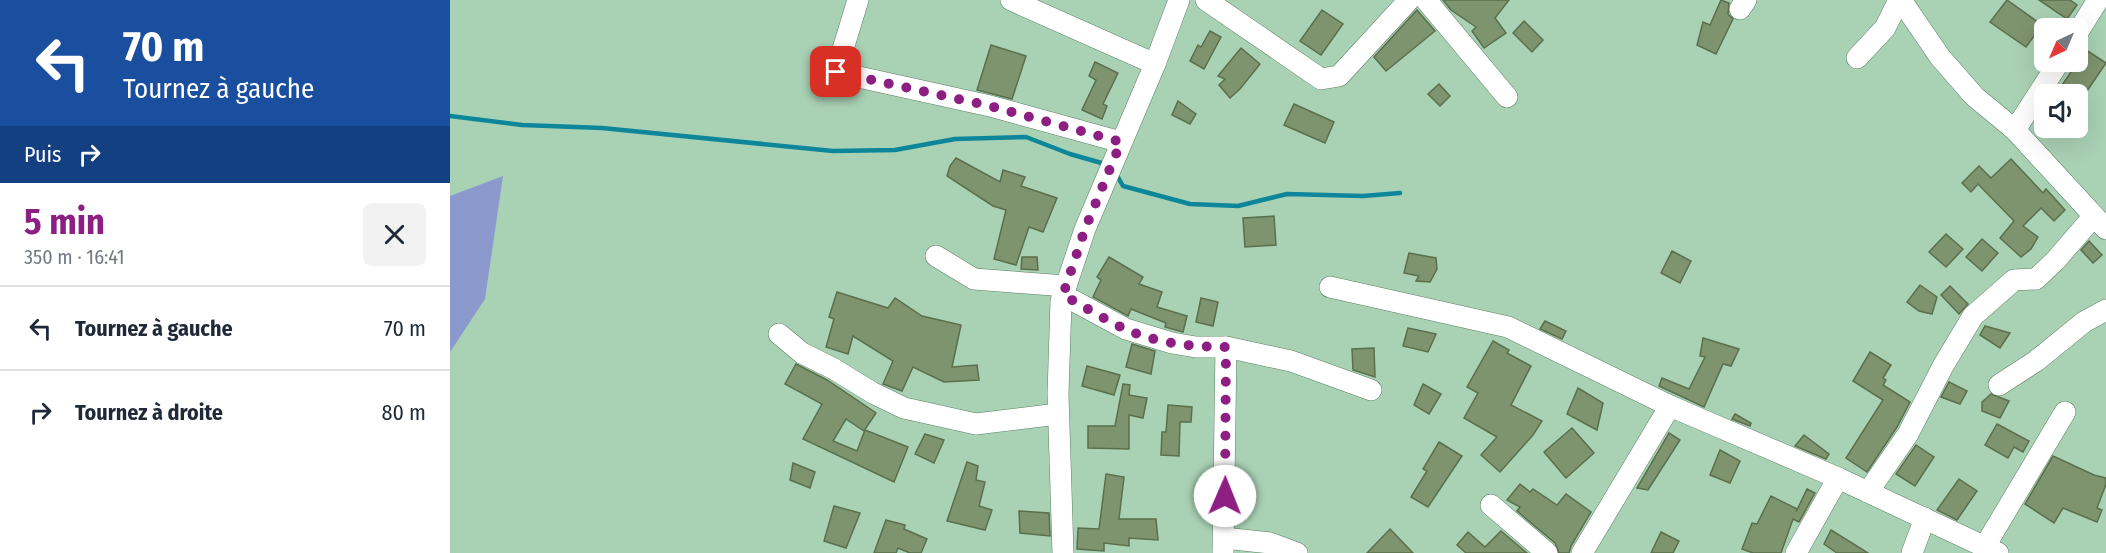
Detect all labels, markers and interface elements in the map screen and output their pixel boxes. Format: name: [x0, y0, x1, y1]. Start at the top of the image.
north arrow: [2034, 18, 2088, 72]
map controls: [2034, 18, 2088, 138]
text: 70 m: [123, 22, 204, 72]
icon: left: [24, 24, 102, 102]
pin: [810, 46, 861, 97]
icon: arrive: [819, 55, 852, 88]
text: Tournez à gauche: [123, 73, 314, 105]
button: sound: [2034, 84, 2088, 138]
icon: right: [73, 138, 106, 171]
text: Puis: [24, 141, 61, 168]
text: 5 min: [24, 200, 105, 244]
button: close: [363, 203, 426, 266]
text: 350 m · 16:41: [24, 245, 125, 269]
icon: left: [24, 312, 57, 345]
text: Tournez à gauche: [75, 315, 233, 342]
text: 70 m: [384, 315, 426, 342]
icon: right: [24, 396, 57, 429]
text: Tournez à droite: [75, 399, 223, 426]
text: 80 m: [381, 399, 426, 426]
position arrow: [1193, 464, 1257, 528]

